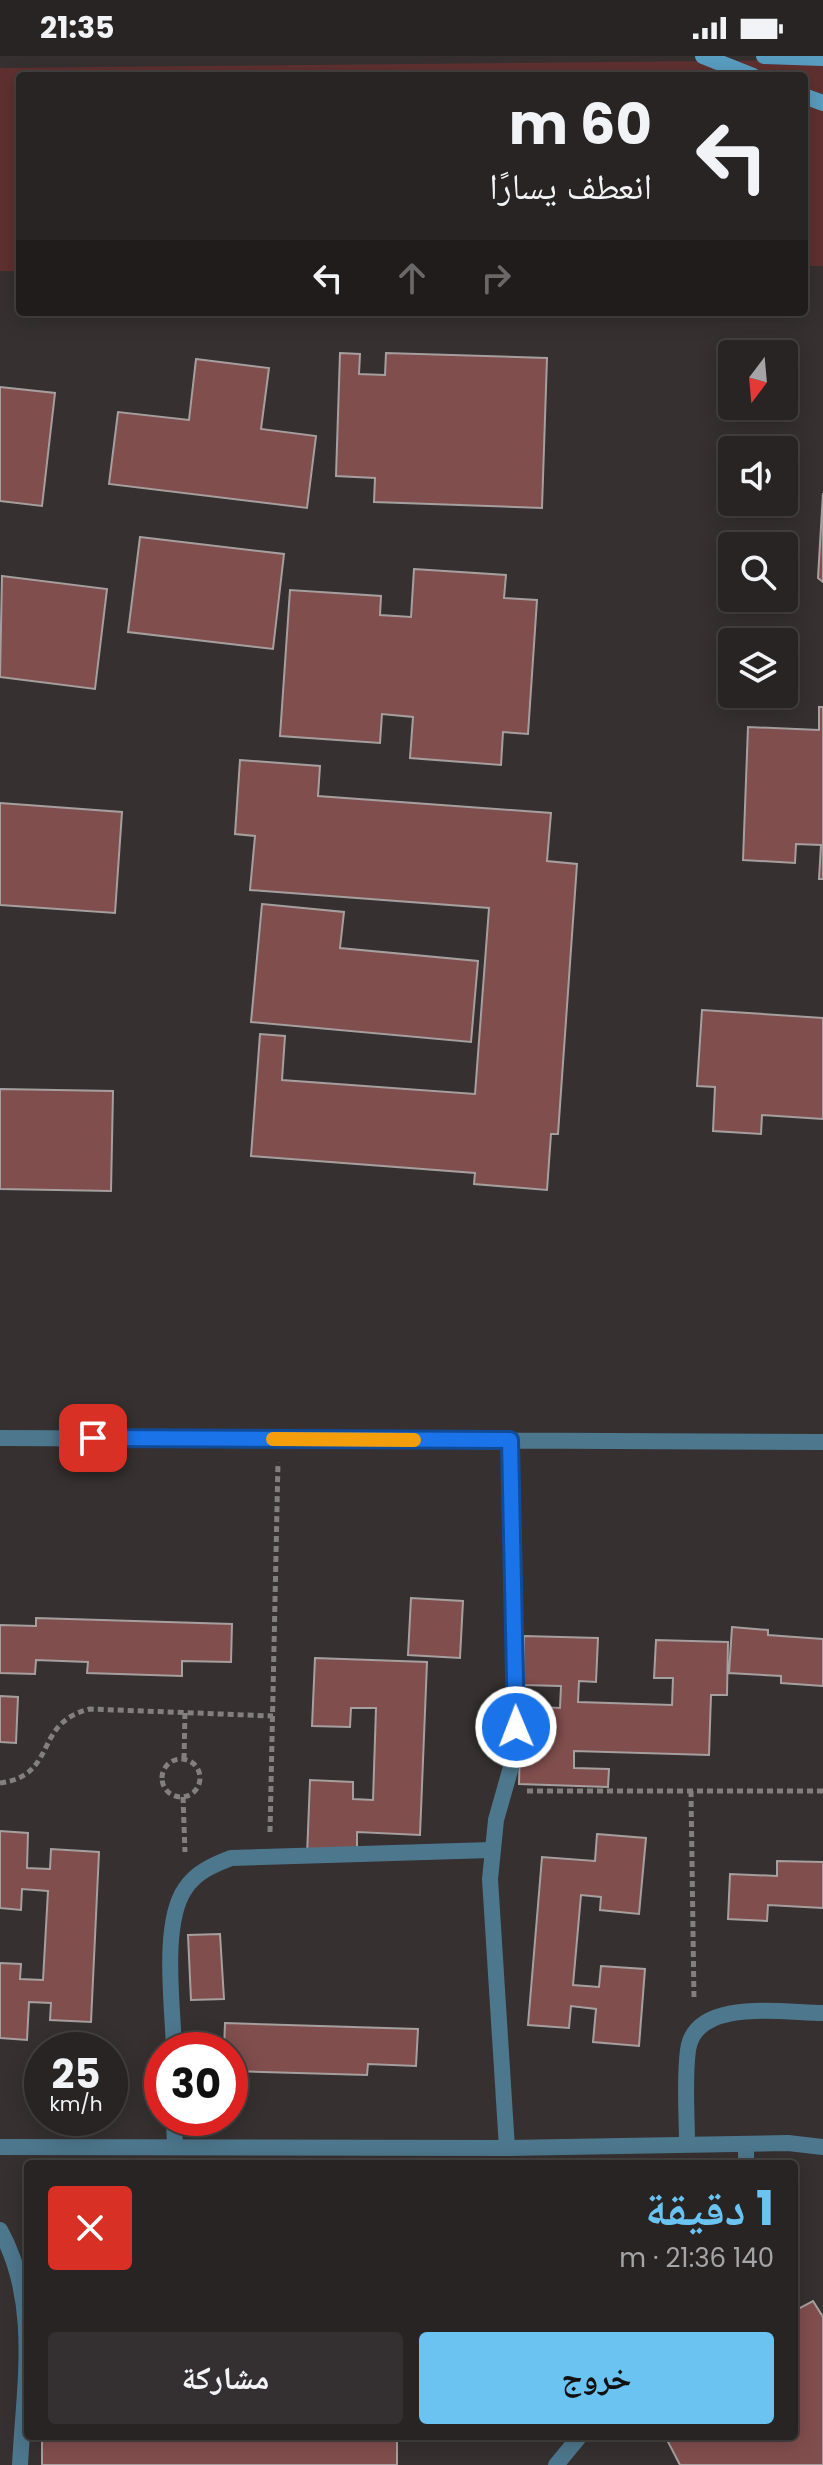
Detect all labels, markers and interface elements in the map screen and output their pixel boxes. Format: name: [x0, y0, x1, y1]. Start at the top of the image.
text: 21:35: [40, 6, 115, 49]
text: 60 m: [509, 85, 652, 164]
icon: left: [680, 104, 784, 208]
text: انعطف يسارًا: [489, 161, 652, 212]
icon: left: [306, 256, 350, 300]
icon: ahead: [390, 256, 434, 300]
icon: right: [474, 256, 518, 300]
north arrow: [718, 340, 798, 420]
map controls: [718, 340, 798, 708]
button: sound: [718, 436, 798, 516]
button: search: [718, 532, 798, 612]
button: layers: [718, 628, 798, 708]
pin: [59, 1404, 127, 1472]
icon: arrive: [71, 1416, 115, 1460]
position arrow: [474, 1685, 558, 1769]
speed limit sign: 30: [144, 2032, 248, 2136]
text: 25: [52, 2046, 100, 2102]
text: km/h: [49, 2090, 103, 2118]
text: 1 دقيقة: [645, 2175, 774, 2242]
button: close: [48, 2186, 132, 2270]
text: 140 m · 21:36: [619, 2240, 774, 2276]
button: مشاركة: [48, 2332, 403, 2424]
button: خروج: [419, 2332, 774, 2424]

